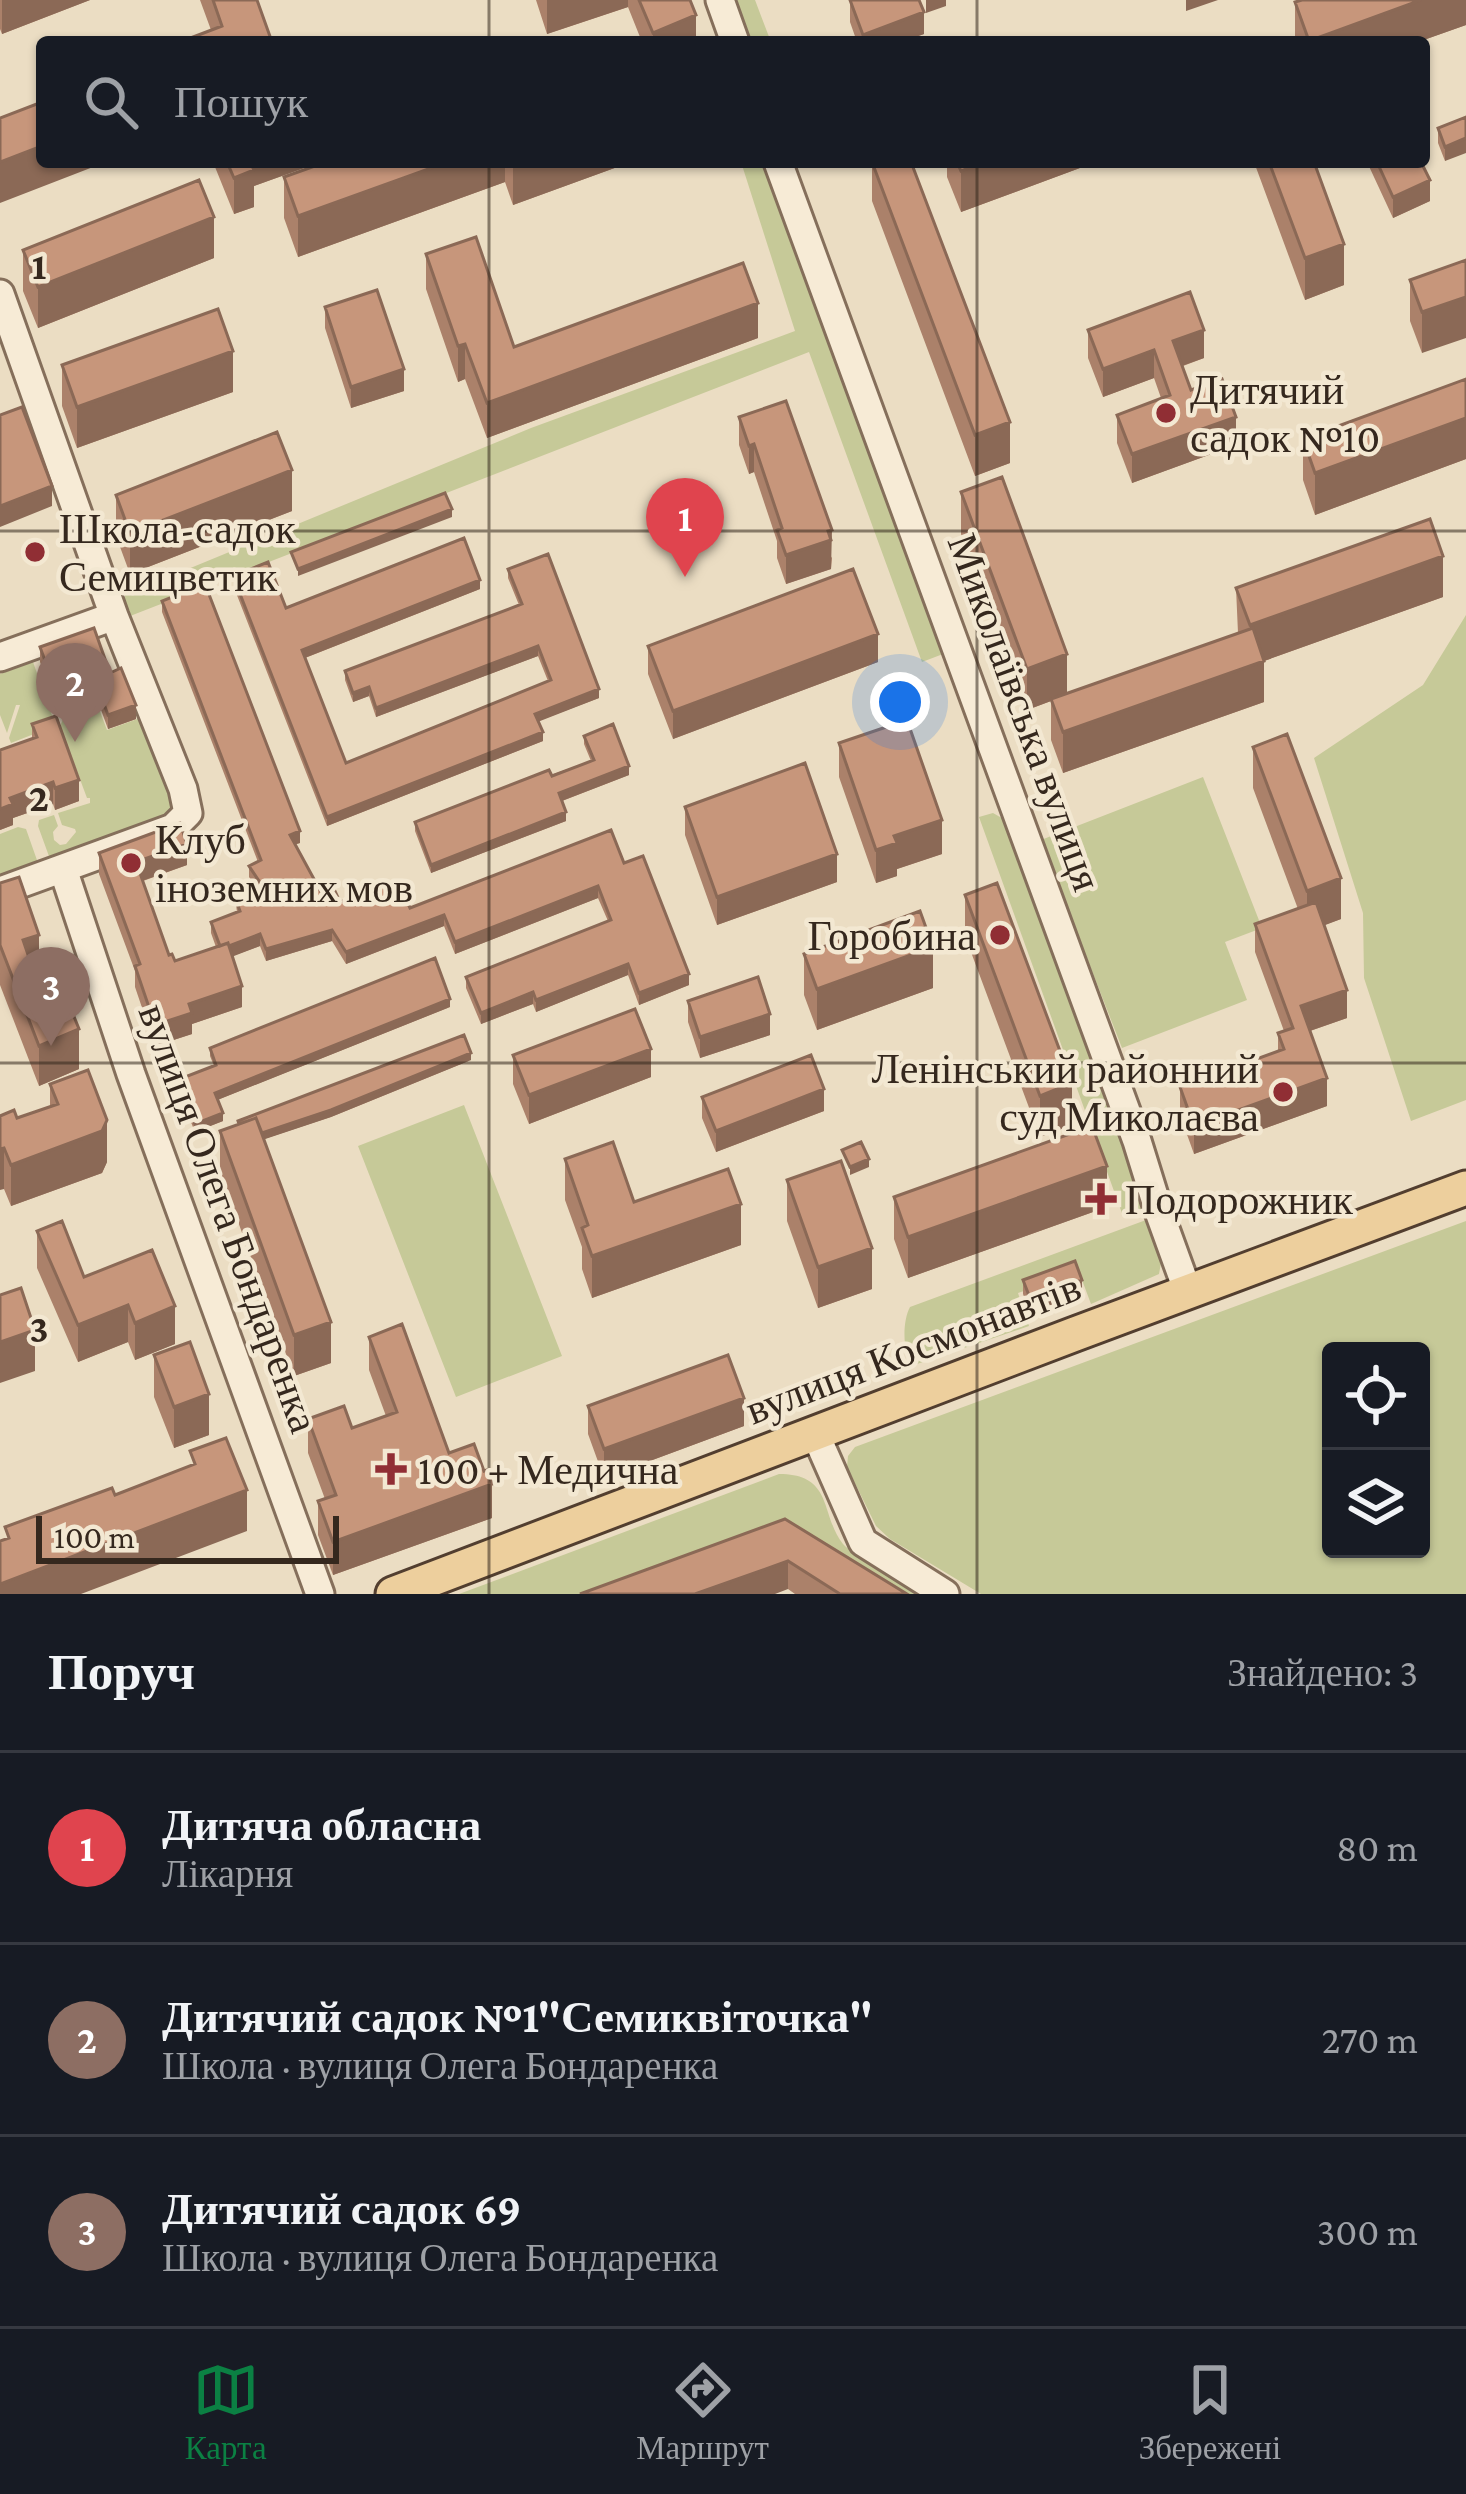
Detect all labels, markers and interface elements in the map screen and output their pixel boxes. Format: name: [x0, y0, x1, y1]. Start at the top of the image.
search box: [36, 36, 1430, 168]
icon: search: [78, 69, 144, 135]
text: Пошук: [174, 77, 308, 127]
text: 1: [32, 244, 46, 287]
place label: Дитячий садок №10: [1190, 366, 1380, 461]
marker: Дитячий садок №10: [1153, 400, 1179, 426]
pin: 1: [646, 478, 724, 577]
place label: Школа-садок Семицветик: [59, 505, 296, 600]
street label: Миколаївська вулиця: [939, 527, 1111, 897]
marker: Школа-садок Семицветик: [22, 539, 48, 565]
pin: 2: [36, 643, 114, 742]
your location: [870, 672, 930, 732]
text: 2: [29, 776, 49, 819]
place label: Клуб іноземних мов: [155, 816, 413, 911]
marker: Клуб іноземних мов: [118, 850, 144, 876]
place label: Горобина: [807, 912, 976, 959]
marker: Горобина: [987, 922, 1013, 948]
pin: 3: [12, 947, 90, 1046]
street label: вулиця Олега Бондаренка: [130, 997, 329, 1439]
place label: Ленінський районний суд Миколаєва: [871, 1045, 1259, 1140]
marker: Ленінський районний суд Миколаєва: [1270, 1079, 1296, 1105]
place label: Подорожник: [1125, 1176, 1353, 1223]
marker: Подорожник: [1088, 1186, 1114, 1212]
street label: вулиця Космонавтів: [739, 1263, 1087, 1433]
text: 3: [29, 1307, 49, 1350]
map controls: [1322, 1342, 1430, 1558]
button: locate: [1322, 1342, 1430, 1450]
place label: 100 + Медична: [418, 1446, 679, 1493]
button: layers: [1322, 1450, 1430, 1558]
marker: 100 + Медична: [375, 1453, 407, 1485]
scale bar: [36, 1510, 339, 1563]
text: 100 m: [54, 1518, 135, 1555]
text: Поруч: [48, 1643, 195, 1700]
text: Знайдено: 3: [1227, 1651, 1418, 1694]
text: Дитяча обласна: [162, 1800, 481, 1850]
text: 1: [80, 1826, 94, 1869]
text: 80 m: [1336, 1826, 1418, 1869]
text: Лікарня: [162, 1852, 293, 1895]
text: Дитячий садок №1"Семиквіточка": [162, 1992, 873, 2042]
text: 2: [77, 2018, 97, 2061]
text: 270 m: [1322, 2018, 1418, 2061]
text: Школа · вулиця Олега Бондаренка: [162, 2044, 718, 2087]
text: Дитячий садок 69: [162, 2184, 521, 2234]
text: 3: [77, 2210, 97, 2253]
text: 300 m: [1317, 2210, 1418, 2253]
text: Школа · вулиця Олега Бондаренка: [162, 2236, 718, 2279]
tab: Карта: [185, 2357, 267, 2467]
tab: Маршрут: [636, 2357, 769, 2467]
tab: Збережені: [1139, 2357, 1281, 2467]

